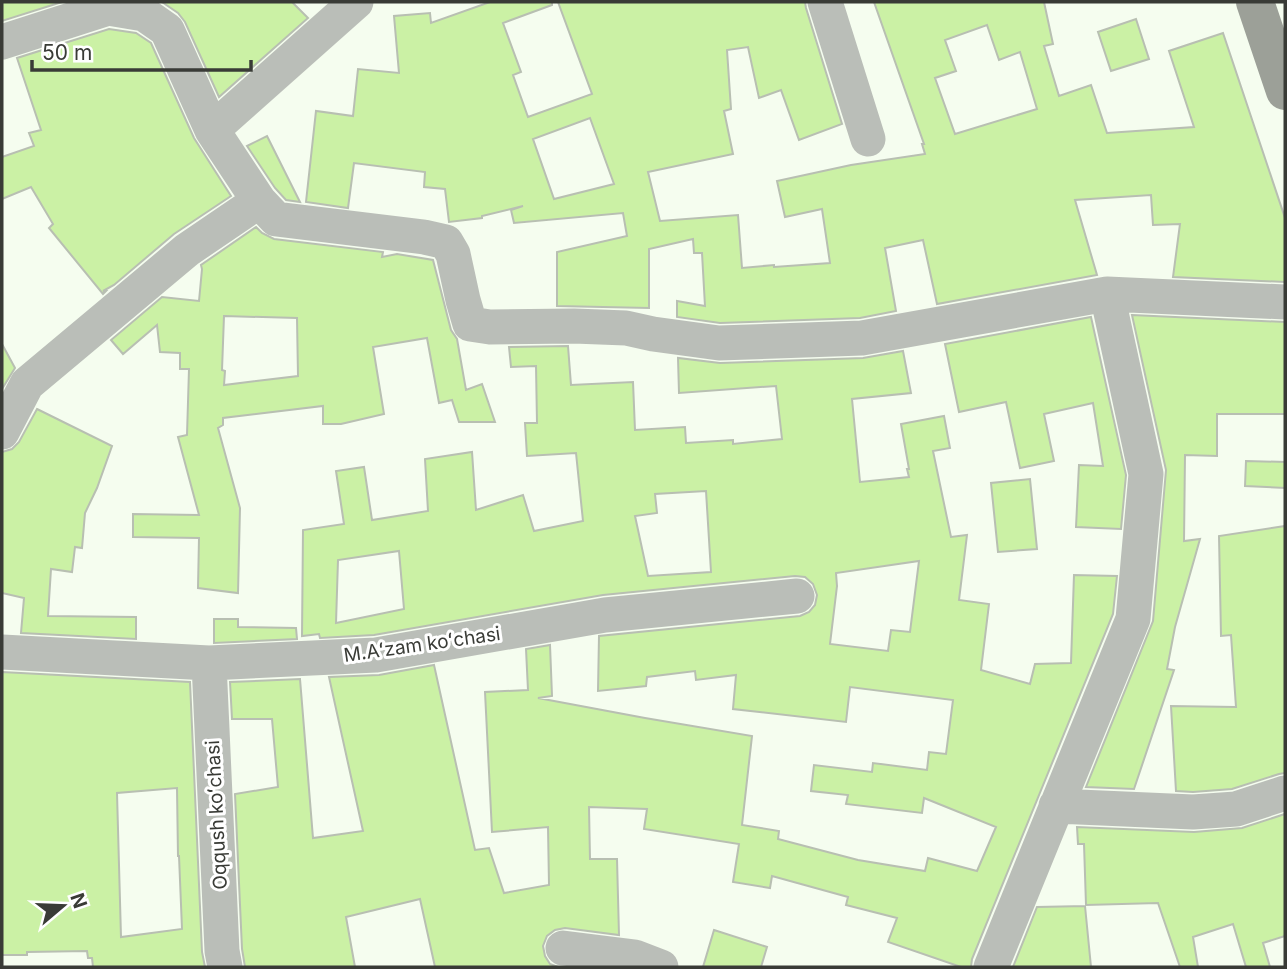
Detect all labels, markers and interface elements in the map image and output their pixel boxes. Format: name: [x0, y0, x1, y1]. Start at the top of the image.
scale bar: [32, 28, 250, 72]
text: 50 m: [42, 40, 92, 65]
street label: M.Aʻzam koʻchasi: [342, 622, 502, 667]
street label: Oqqush koʻchasi: [201, 740, 232, 890]
north arrow: [28, 871, 98, 941]
text: N: [65, 890, 92, 911]

